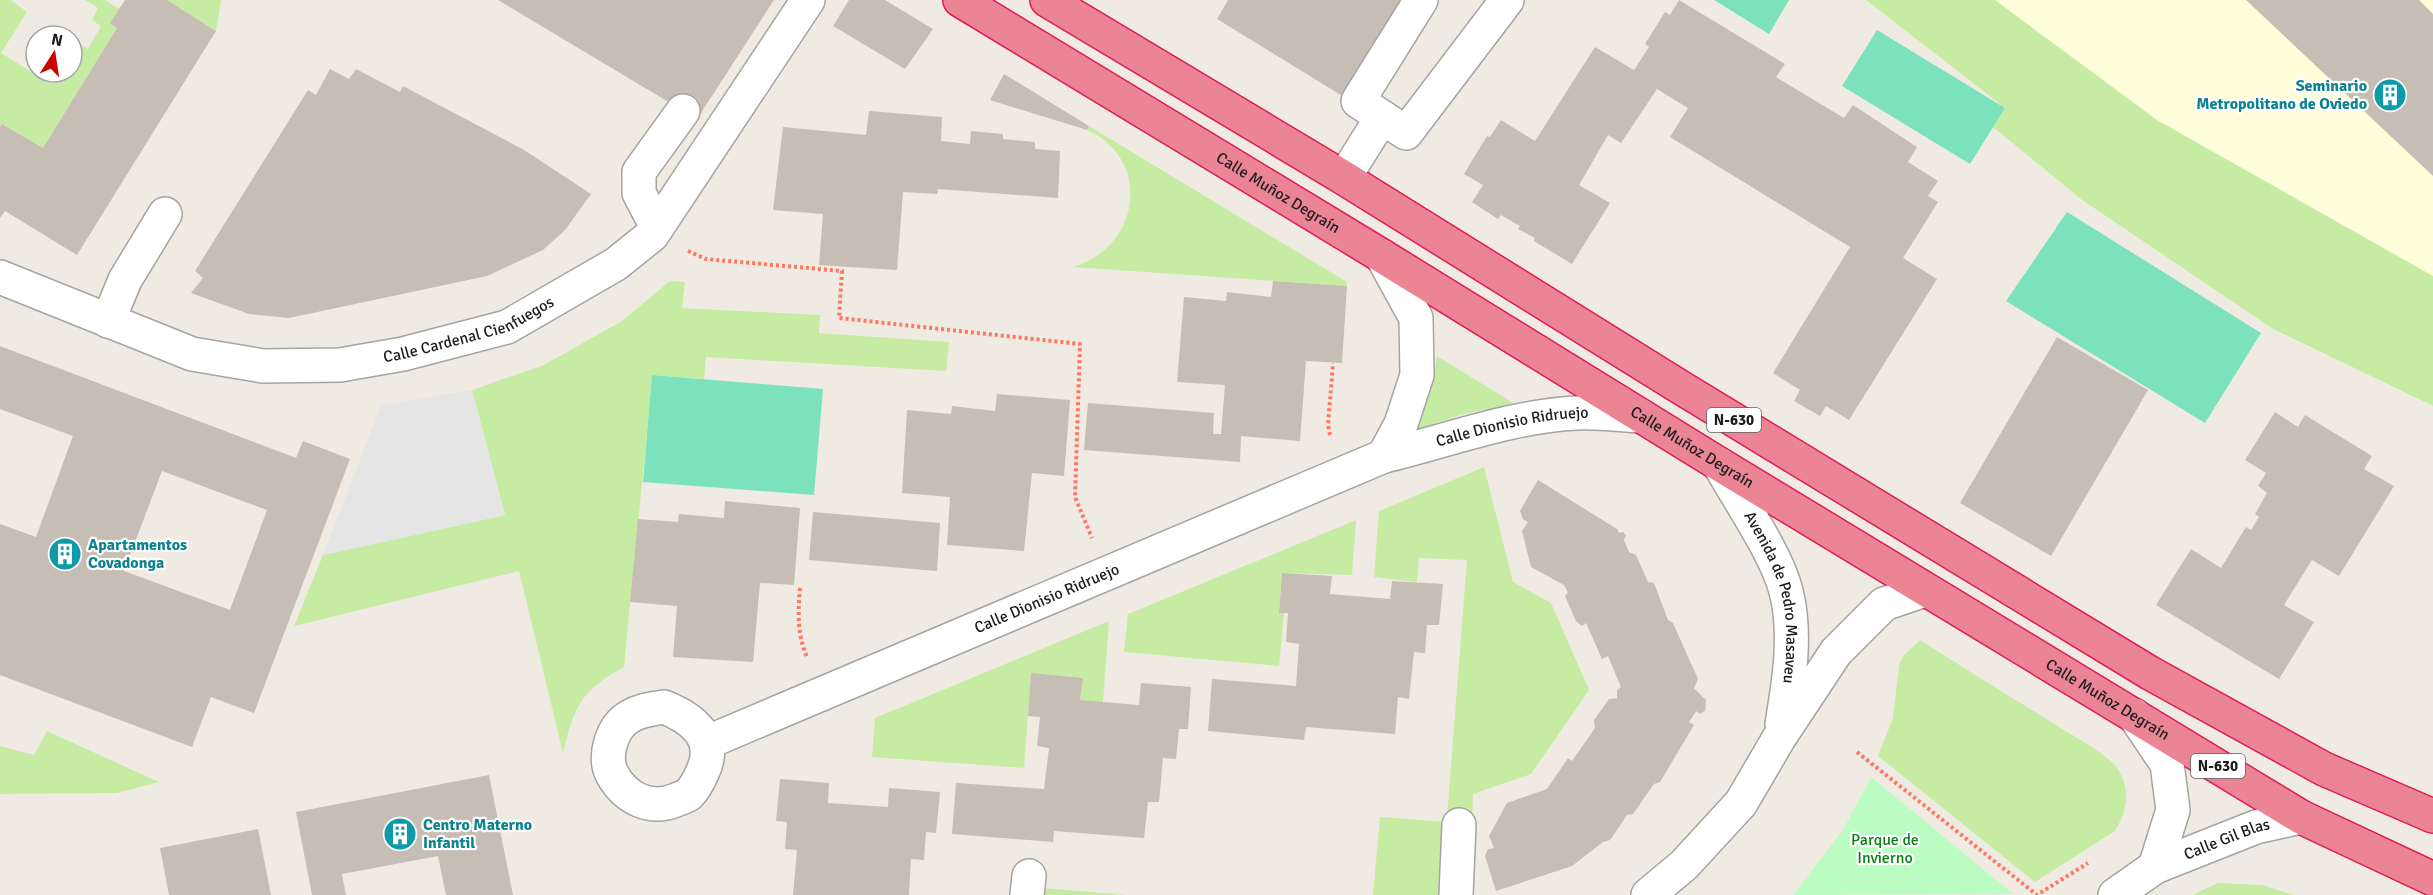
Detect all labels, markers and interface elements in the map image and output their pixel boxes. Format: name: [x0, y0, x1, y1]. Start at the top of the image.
north arrow: [24, 24, 84, 84]
text: N: [49, 29, 64, 51]
place label: Seminario Metropolitano de Oviedo: [2196, 76, 2367, 114]
building icon: Seminario Metropolitano de Oviedo: [2372, 77, 2408, 113]
street label: Calle Muñoz Degraín: [1212, 148, 1344, 238]
street label: Calle Cardenal Cienfuegos: [382, 292, 558, 367]
street label: Calle Muñoz Degraín: [1627, 402, 1758, 493]
street label: Calle Dionisio Ridruejo: [1434, 403, 1589, 452]
road number: N-630: [1707, 408, 1761, 432]
street label: Avenida de Pedro Masaveu: [1739, 508, 1802, 685]
place label: Apartamentos Covadonga: [88, 535, 187, 573]
building icon: Apartamentos Covadonga: [47, 536, 83, 572]
street label: Calle Dionisio Ridruejo: [971, 559, 1122, 638]
street label: Calle Muñoz Degraín: [2042, 654, 2173, 745]
road number: N-630: [2191, 754, 2245, 778]
street label: Calle Gil Blas: [2181, 814, 2272, 865]
place label: Centro Materno Infantil: [423, 815, 532, 853]
building icon: Centro Materno Infantil: [382, 816, 418, 852]
park label: Parque de Invierno: [1851, 830, 1919, 868]

